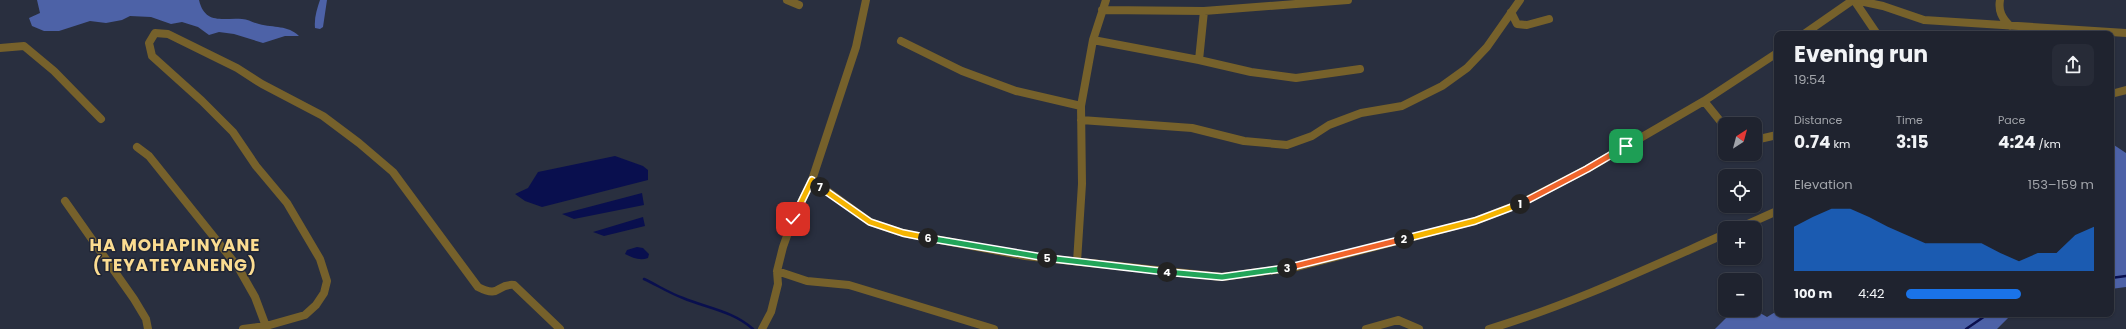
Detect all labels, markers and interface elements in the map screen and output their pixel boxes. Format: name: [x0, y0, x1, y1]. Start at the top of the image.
text: Evening run: [1794, 39, 1928, 70]
button: share: [2052, 44, 2094, 86]
text: 19:54: [1794, 70, 1825, 89]
text: Distance: [1794, 112, 1842, 128]
text: Time: [1896, 112, 1923, 128]
text: Pace: [1998, 112, 2025, 128]
north arrow: [1718, 117, 1762, 161]
map controls: [1718, 117, 1762, 317]
pin: [1609, 129, 1643, 163]
text: 0.74: [1794, 130, 1830, 154]
text: 3:15: [1896, 130, 1929, 154]
text: 4:24: [1998, 130, 2036, 154]
icon: arrive: [1615, 135, 1637, 157]
text: km: [1830, 136, 1850, 152]
text: /km: [2036, 136, 2061, 152]
button: locate: [1718, 169, 1762, 213]
text: Elevation: [1794, 175, 1853, 194]
text: 153–159 m: [2028, 175, 2094, 194]
pin: 7: [810, 177, 830, 197]
text: 7: [817, 179, 823, 195]
pin: 1: [1510, 194, 1530, 214]
text: 1: [1518, 196, 1522, 212]
pin: [776, 202, 810, 236]
icon: check: [782, 208, 804, 230]
button: +: [1718, 221, 1762, 265]
pin: 6: [918, 228, 938, 248]
pin: 2: [1394, 229, 1414, 249]
text: 6: [924, 230, 932, 246]
text: 2: [1401, 231, 1407, 247]
district label: HA MOHAPINYANE (TEYATEYANENG): [90, 233, 260, 277]
pin: 5: [1037, 248, 1057, 268]
text: 5: [1043, 250, 1051, 266]
pin: 3: [1277, 258, 1297, 278]
text: 3: [1284, 260, 1290, 276]
pin: 4: [1157, 262, 1177, 282]
text: 4: [1163, 264, 1171, 280]
button: −: [1718, 273, 1762, 317]
text: 100 m: [1794, 284, 1832, 303]
text: 4:42: [1858, 284, 1885, 303]

